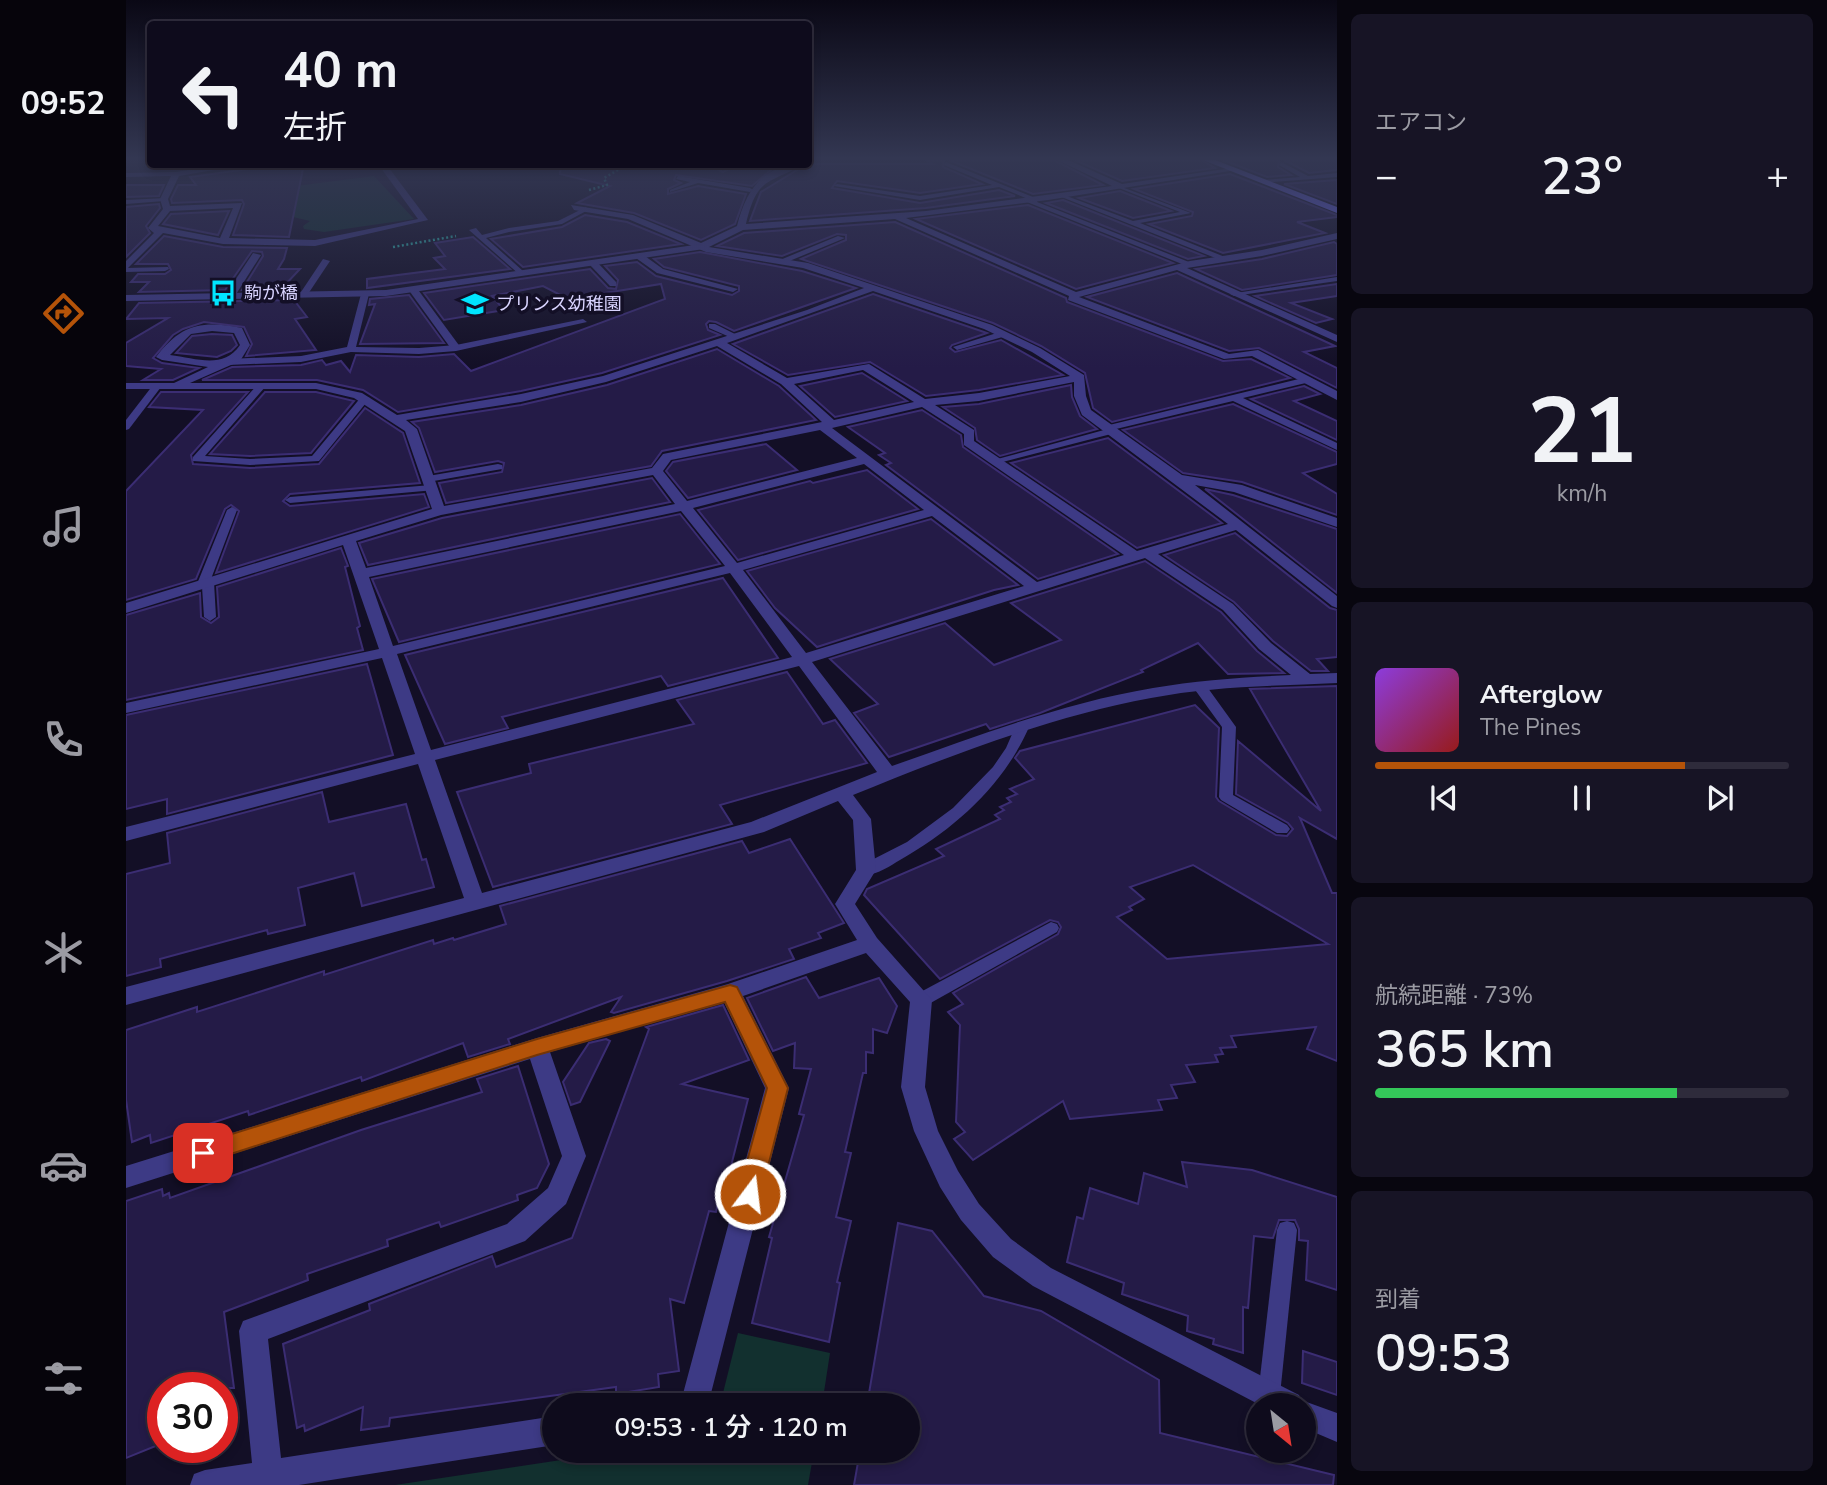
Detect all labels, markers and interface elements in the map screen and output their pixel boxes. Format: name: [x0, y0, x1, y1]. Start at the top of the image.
text: 40 m: [283, 37, 398, 104]
icon: left: [168, 49, 259, 140]
text: 09:52: [21, 82, 105, 125]
text: 左折: [283, 106, 347, 149]
text: エアコン: [1375, 107, 1467, 138]
text: 23°: [1541, 141, 1623, 212]
text: −: [1375, 151, 1398, 202]
text: +: [1766, 151, 1789, 202]
bus stop icon: 駒が橋: [208, 278, 238, 308]
place label: 駒が橋: [244, 281, 298, 305]
icon: directions: [39, 289, 88, 338]
school or university icon: プリンス幼稚園: [460, 289, 490, 319]
place label: プリンス幼稚園: [496, 292, 622, 316]
text: 21: [1527, 370, 1637, 494]
text: km/h: [1557, 478, 1607, 509]
icon: music: [39, 502, 88, 551]
text: Afterglow: [1480, 677, 1603, 712]
text: The Pines: [1480, 712, 1581, 743]
icon: phone: [39, 715, 88, 764]
icon: previous: [1425, 779, 1463, 817]
icon: pause: [1563, 779, 1601, 817]
icon: next: [1701, 779, 1739, 817]
icon: climate: [39, 928, 88, 977]
text: 航続距離 · 73%: [1375, 980, 1533, 1011]
text: 365 km: [1375, 1014, 1554, 1085]
pin: [173, 1123, 233, 1183]
icon: arrive: [184, 1134, 222, 1172]
icon: car: [39, 1141, 88, 1190]
position arrow: [713, 1157, 787, 1231]
text: 到着: [1375, 1284, 1421, 1315]
text: 09:53: [1375, 1318, 1512, 1389]
icon: filters: [39, 1354, 88, 1403]
speed limit sign: 30: [147, 1372, 238, 1463]
north arrow: [1246, 1393, 1316, 1463]
map controls: [1246, 1393, 1316, 1463]
text: 09:53 · 1 分 · 120 m: [615, 1410, 847, 1445]

